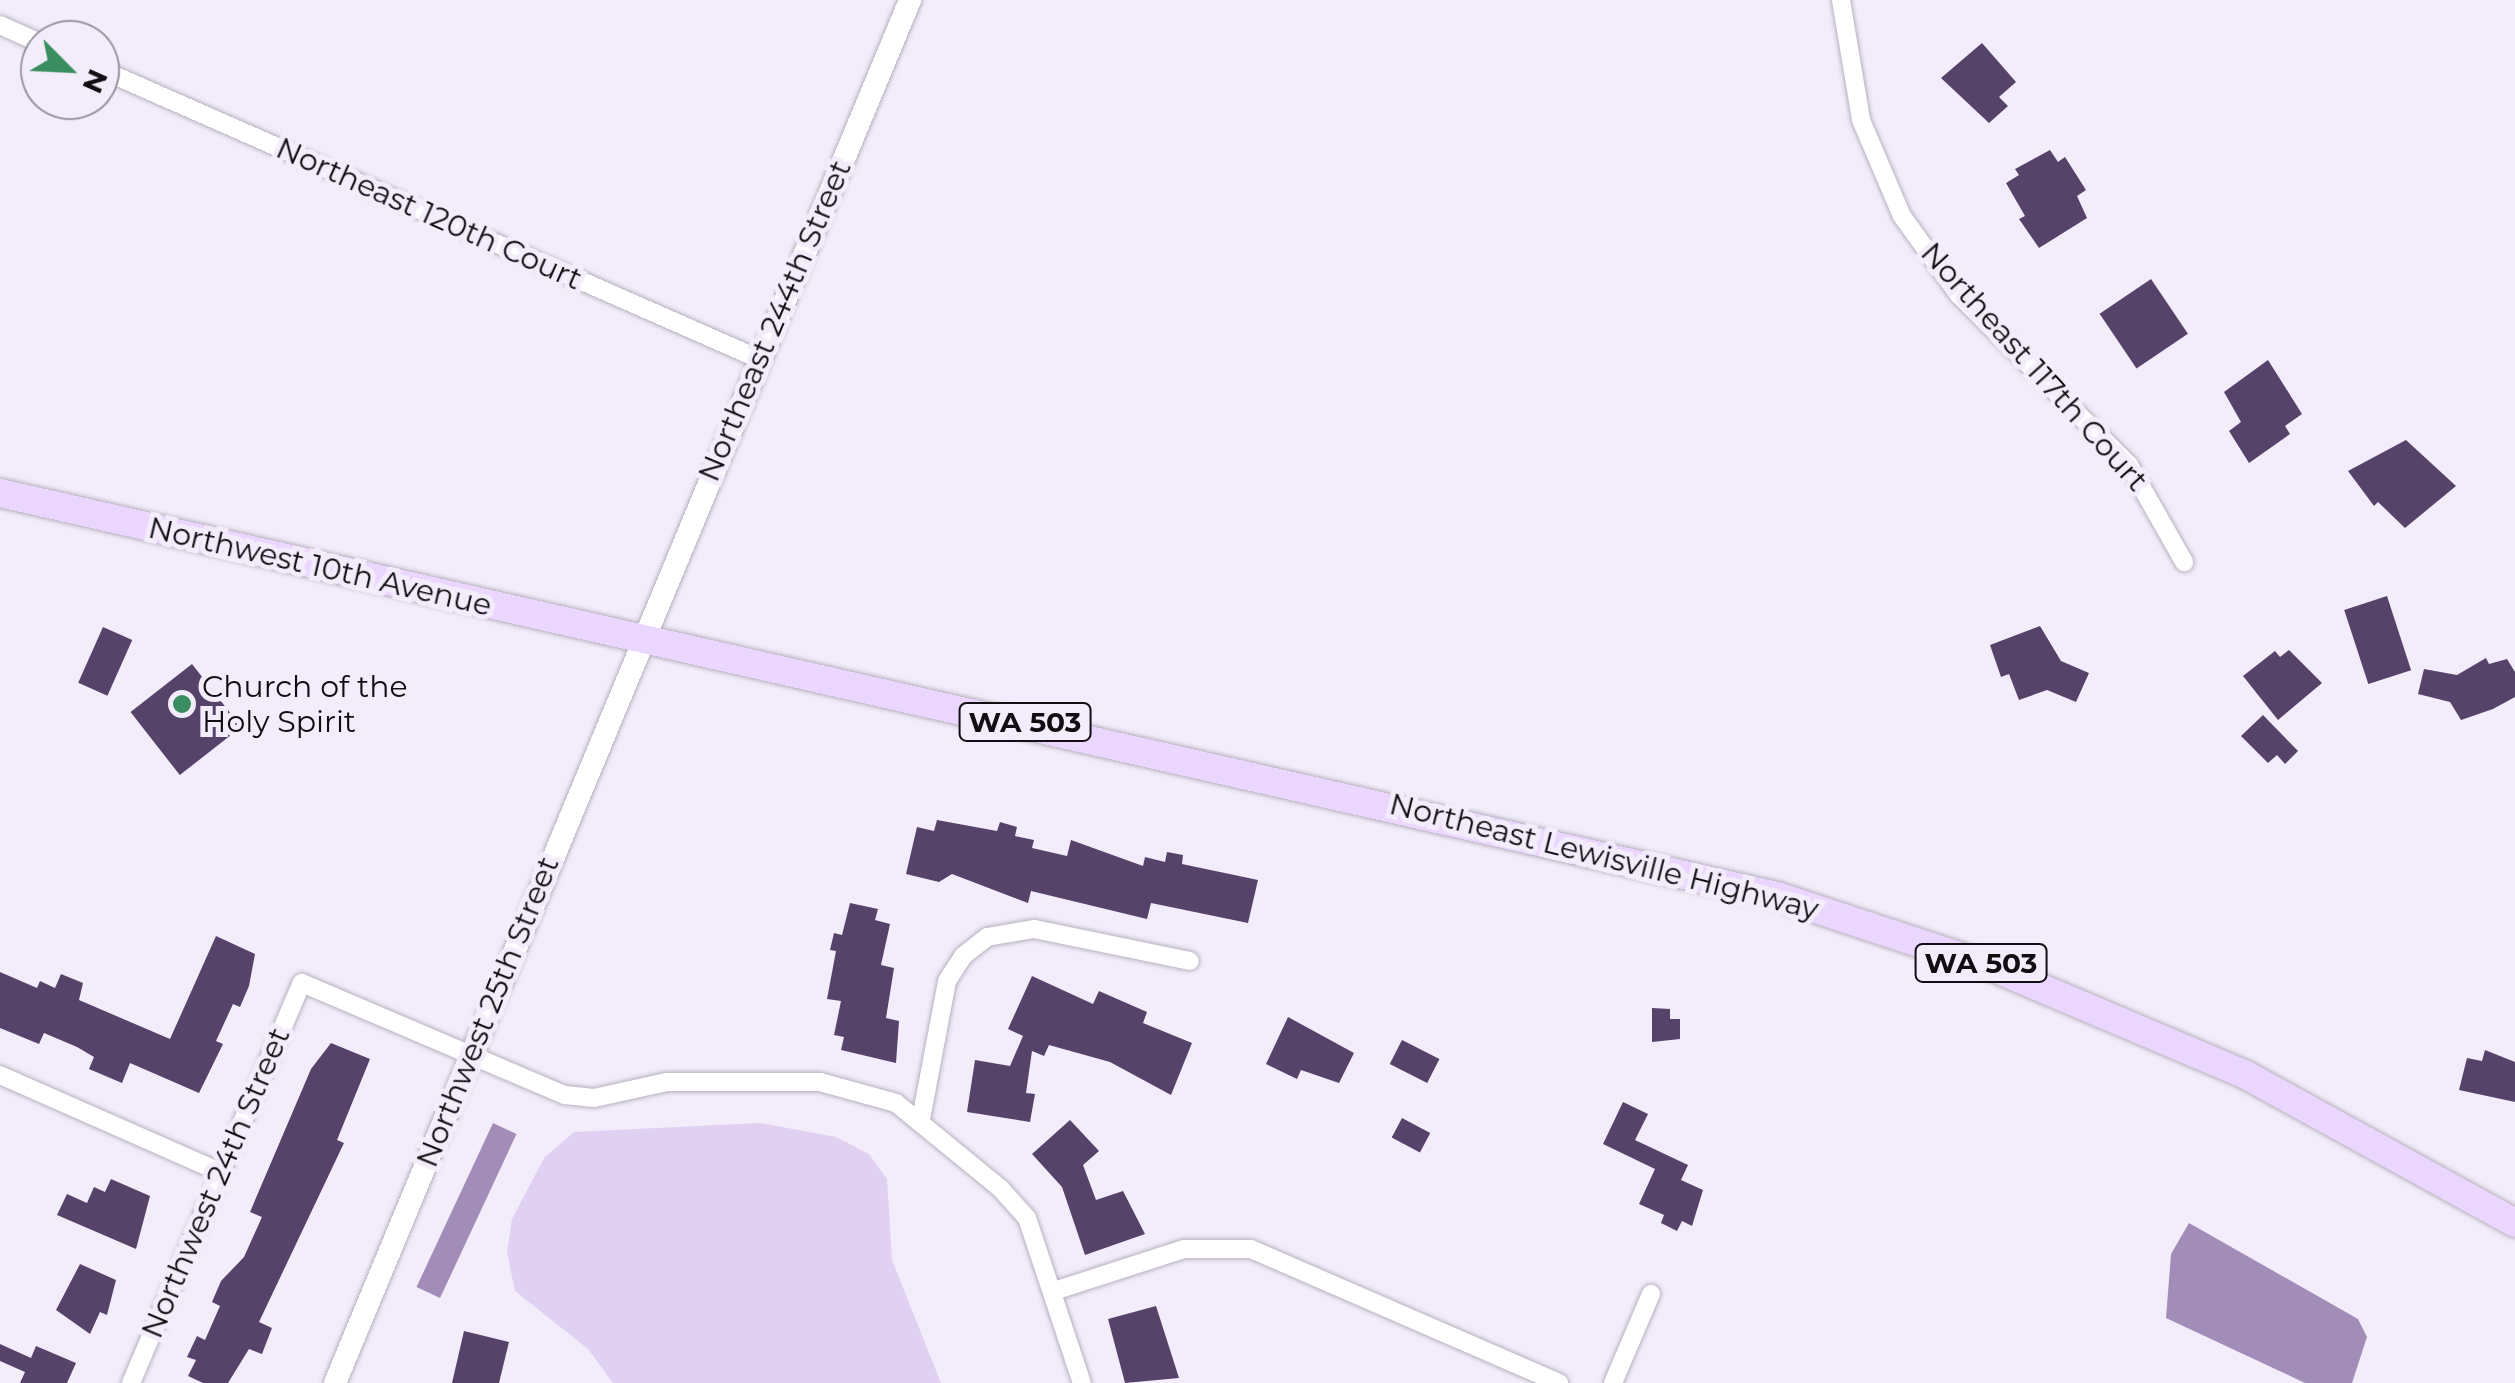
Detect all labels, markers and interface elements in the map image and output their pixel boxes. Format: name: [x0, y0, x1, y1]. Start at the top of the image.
north arrow: [20, 20, 120, 120]
text: N: [75, 64, 116, 99]
street label: Northeast 120th Court: [271, 130, 587, 298]
street label: Northeast 244th Street: [691, 155, 859, 487]
street label: Northeast 117th Court: [1913, 235, 2155, 499]
street label: Northwest 10th Avenue: [145, 510, 495, 624]
place label: Church of the Holy Spirit: [202, 669, 408, 740]
marker: Church of the Holy Spirit: [171, 693, 193, 715]
road number: WA 503: [958, 699, 1092, 745]
street label: Northeast Lewisville Highway: [1386, 786, 1822, 928]
street label: Northwest 25th Street: [409, 852, 567, 1172]
road number: WA 503: [1914, 940, 2048, 986]
street label: Northwest 24th Street: [134, 1022, 298, 1344]

